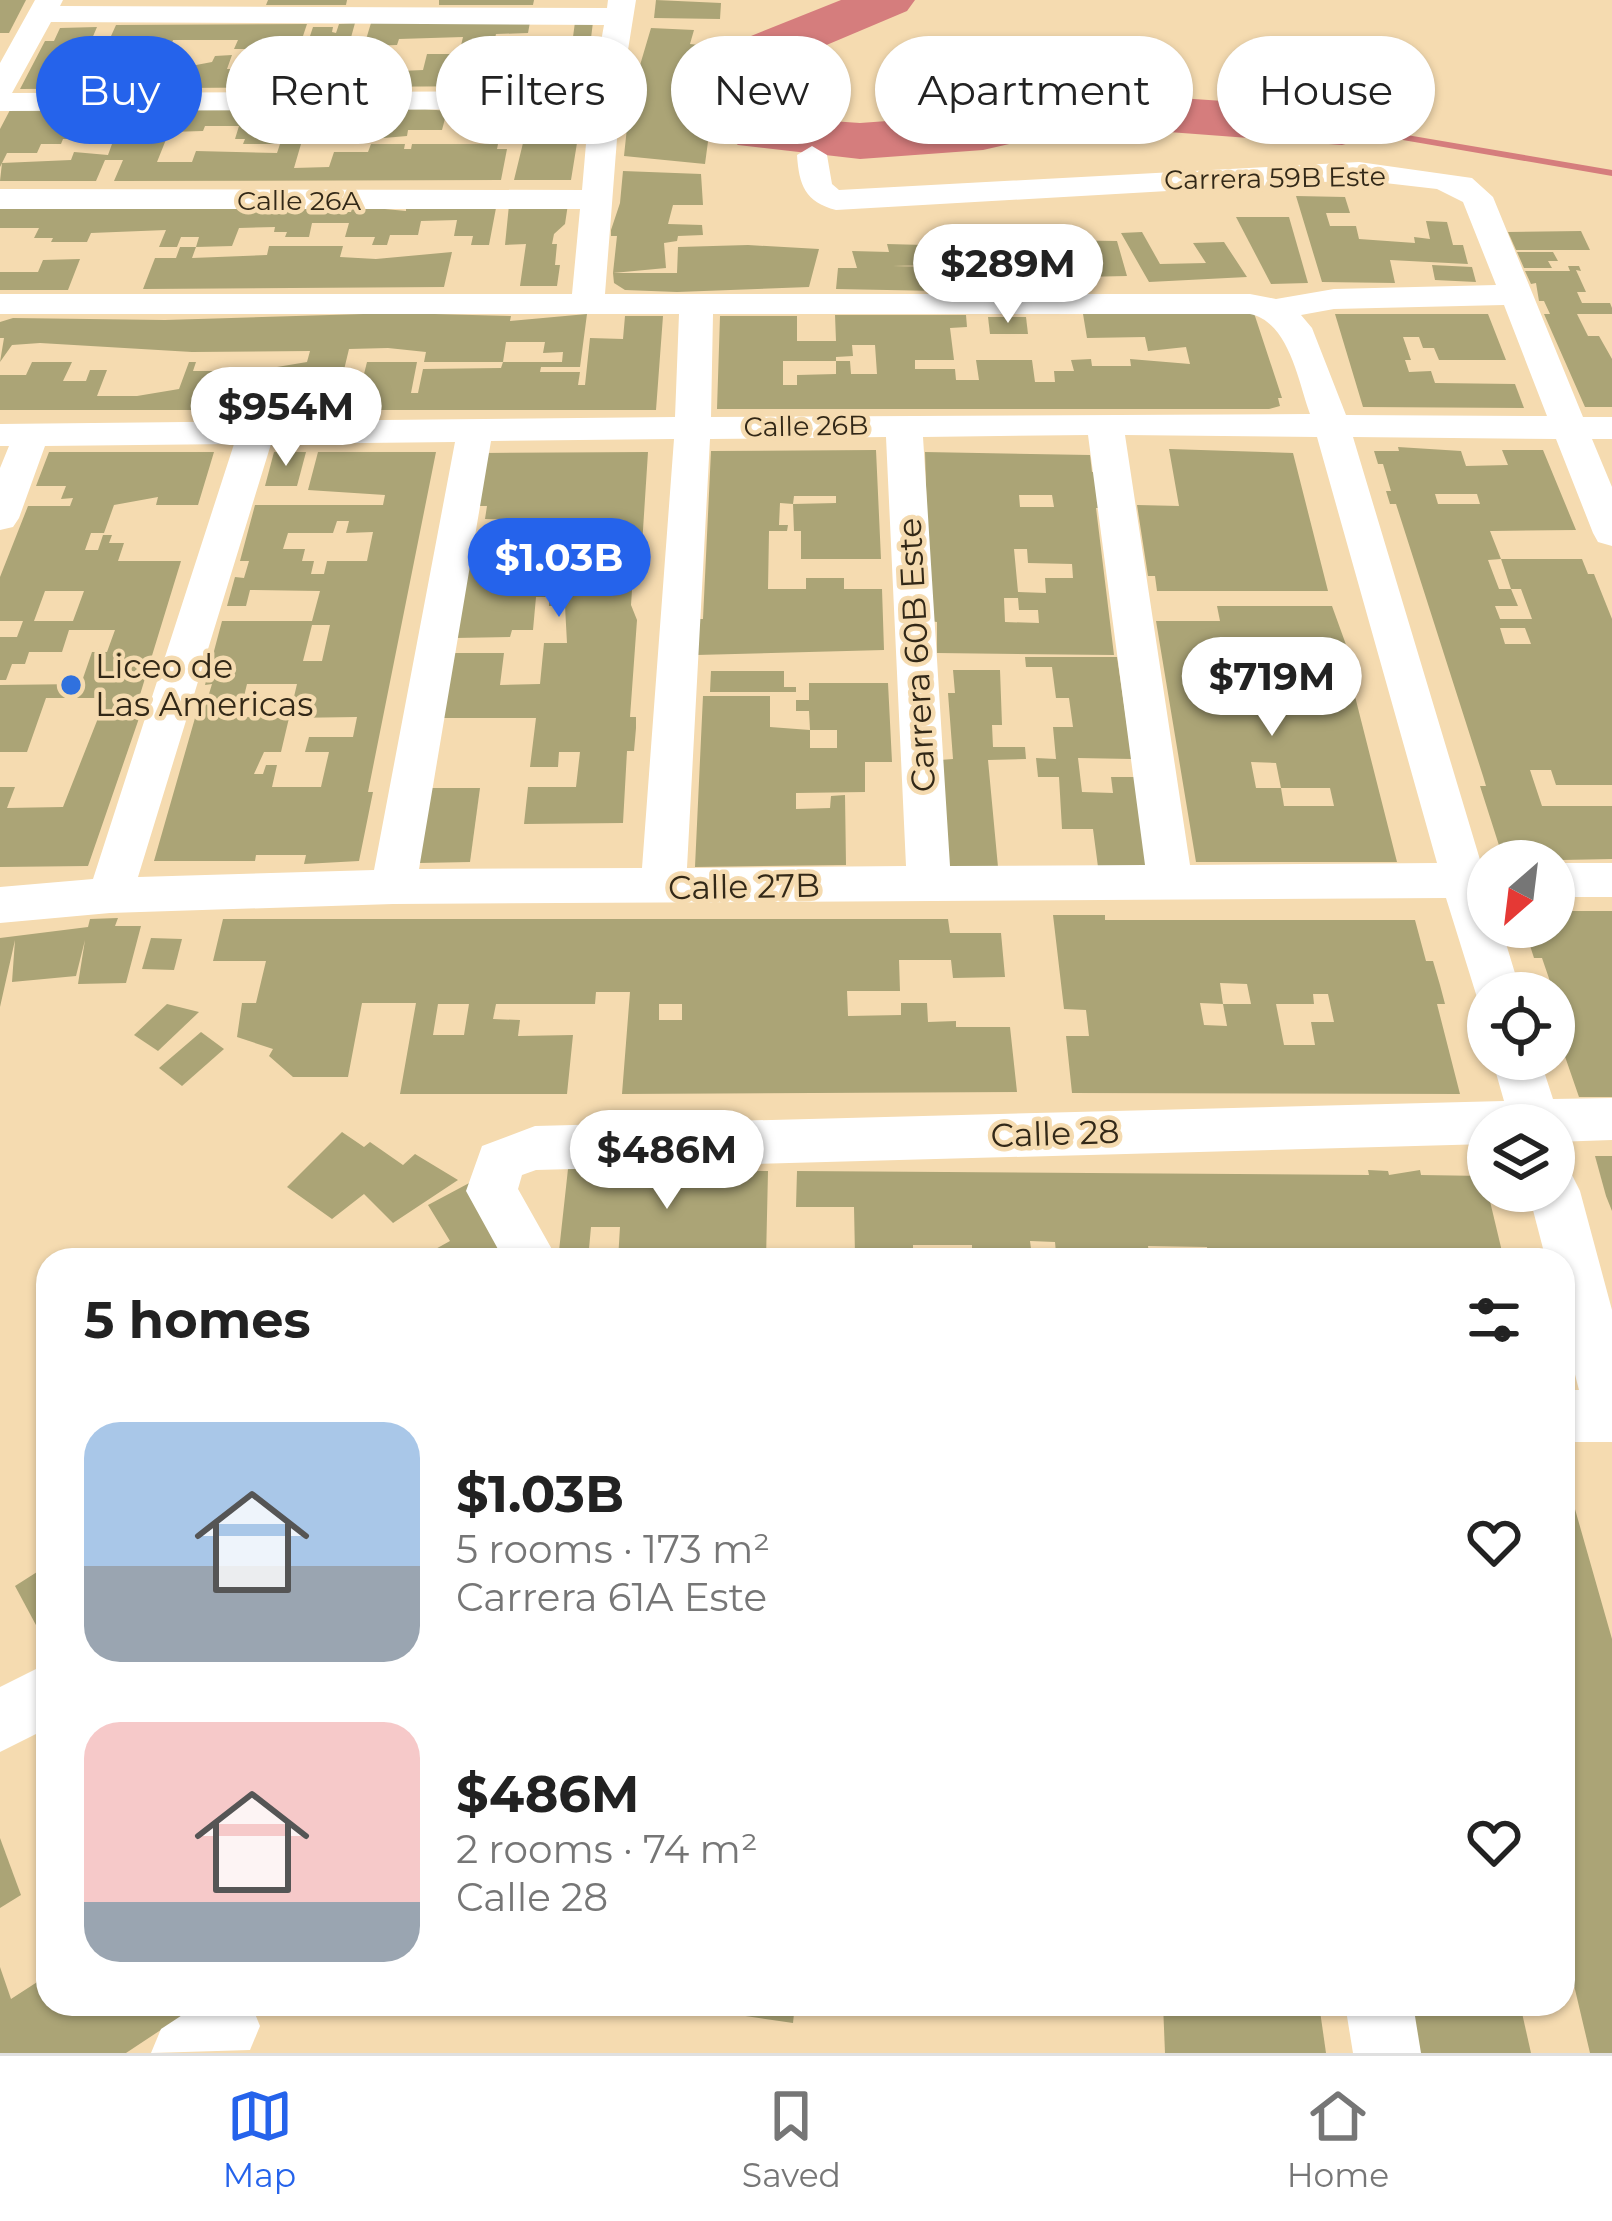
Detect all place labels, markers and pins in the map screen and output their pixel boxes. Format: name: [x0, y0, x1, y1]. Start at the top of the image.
pin: $289M: [924, 224, 1092, 326]
pin: $954M: [202, 367, 370, 469]
pin: $1.03B: [461, 518, 657, 620]
pin: $719M: [1188, 637, 1356, 739]
place label: Liceo de Las Americas: [95, 646, 313, 724]
marker: Liceo de Las Americas: [58, 672, 84, 698]
pin: $486M: [583, 1110, 751, 1212]

